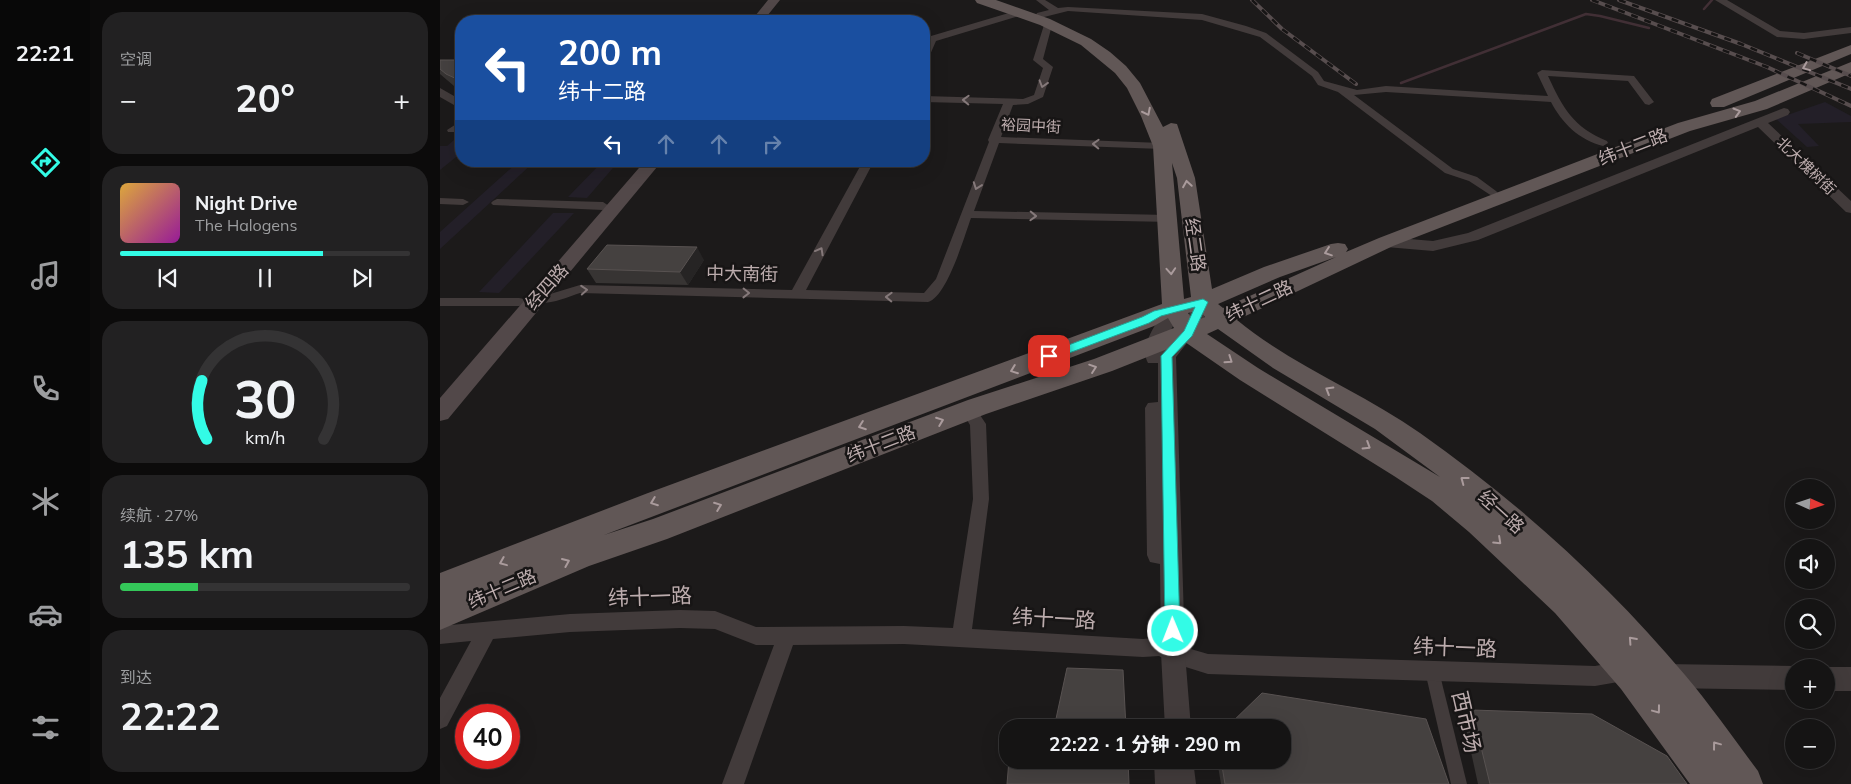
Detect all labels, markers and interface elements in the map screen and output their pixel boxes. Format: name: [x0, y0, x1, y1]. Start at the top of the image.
text: 200 m: [558, 30, 662, 74]
icon: left: [475, 35, 540, 100]
text: 22:21: [16, 39, 74, 67]
text: 空调: [120, 49, 152, 69]
one-way arrow: [1802, 60, 1811, 71]
text: 20°: [235, 74, 295, 122]
text: 纬十二路: [558, 77, 646, 105]
one-way arrow: [1038, 79, 1048, 87]
text: −: [120, 82, 137, 117]
text: +: [393, 82, 410, 117]
one-way arrow: [962, 95, 970, 106]
one-way arrow: [1141, 106, 1151, 115]
one-way arrow: [1732, 107, 1741, 118]
street label: 裕园中街: [1001, 114, 1061, 137]
street label: 纬十二路: [1595, 123, 1671, 170]
icon: left: [599, 130, 627, 158]
icon: ahead: [652, 130, 680, 158]
icon: ahead: [705, 130, 733, 158]
icon: right: [758, 130, 786, 158]
street label: 北大槐树街: [1773, 133, 1840, 199]
one-way arrow: [1092, 138, 1100, 149]
icon: directions: [28, 145, 63, 180]
one-way arrow: [1182, 180, 1193, 188]
one-way arrow: [972, 181, 982, 190]
text: Night Drive: [195, 191, 297, 215]
one-way arrow: [1029, 210, 1037, 221]
text: The Halogens: [195, 215, 297, 235]
street label: 经二路: [1180, 217, 1211, 273]
one-way arrow: [1324, 247, 1333, 257]
one-way arrow: [814, 248, 824, 257]
icon: music: [28, 258, 63, 293]
street label: 经四路: [520, 259, 573, 315]
street label: 中大南街: [706, 261, 778, 286]
icon: previous: [154, 264, 182, 292]
icon: pause: [251, 264, 279, 292]
icon: next: [348, 264, 376, 292]
one-way arrow: [1166, 267, 1177, 275]
street label: 纬十二路: [1221, 275, 1296, 326]
one-way arrow: [580, 285, 588, 296]
one-way arrow: [743, 288, 751, 298]
one-way arrow: [884, 292, 892, 302]
pin: [1028, 335, 1070, 377]
icon: arrive: [1035, 342, 1063, 370]
one-way arrow: [1223, 354, 1233, 363]
one-way arrow: [1010, 364, 1019, 374]
one-way arrow: [1089, 364, 1097, 374]
text: 30: [234, 366, 296, 431]
icon: phone: [28, 371, 63, 406]
one-way arrow: [1325, 386, 1334, 396]
one-way arrow: [935, 417, 944, 427]
street label: 纬十二路: [843, 420, 919, 467]
one-way arrow: [858, 420, 866, 430]
text: km/h: [245, 426, 285, 448]
one-way arrow: [1362, 439, 1371, 449]
one-way arrow: [1461, 477, 1470, 485]
north arrow: [1785, 479, 1835, 529]
map controls: [1785, 479, 1835, 769]
icon: climate: [28, 484, 63, 519]
street label: 经一路: [1474, 485, 1529, 538]
one-way arrow: [650, 496, 659, 507]
one-way arrow: [713, 502, 722, 513]
text: 续航 · 27%: [120, 505, 198, 525]
text: 135 km: [120, 530, 254, 578]
one-way arrow: [1493, 535, 1502, 544]
button: sound: [1785, 539, 1835, 589]
one-way arrow: [499, 556, 508, 567]
one-way arrow: [561, 558, 570, 569]
street label: 纬十二路: [464, 564, 539, 613]
street label: 纬十一路: [608, 582, 692, 610]
icon: car: [28, 597, 63, 632]
button: search: [1785, 599, 1835, 649]
street label: 纬十一路: [1011, 603, 1097, 633]
position arrow: [1146, 604, 1198, 656]
street label: 纬十一路: [1413, 633, 1497, 661]
one-way arrow: [1629, 636, 1638, 645]
button: +: [1785, 659, 1835, 709]
text: 到达: [120, 667, 152, 687]
street label: 西市场: [1447, 688, 1487, 755]
text: 22:22: [120, 692, 221, 740]
speed limit sign: 40: [455, 704, 520, 769]
one-way arrow: [1652, 704, 1660, 713]
icon: filters: [28, 710, 63, 745]
button: −: [1785, 719, 1835, 769]
text: 22:22 · 1 分钟 · 290 m: [1049, 732, 1241, 756]
one-way arrow: [1713, 742, 1721, 751]

